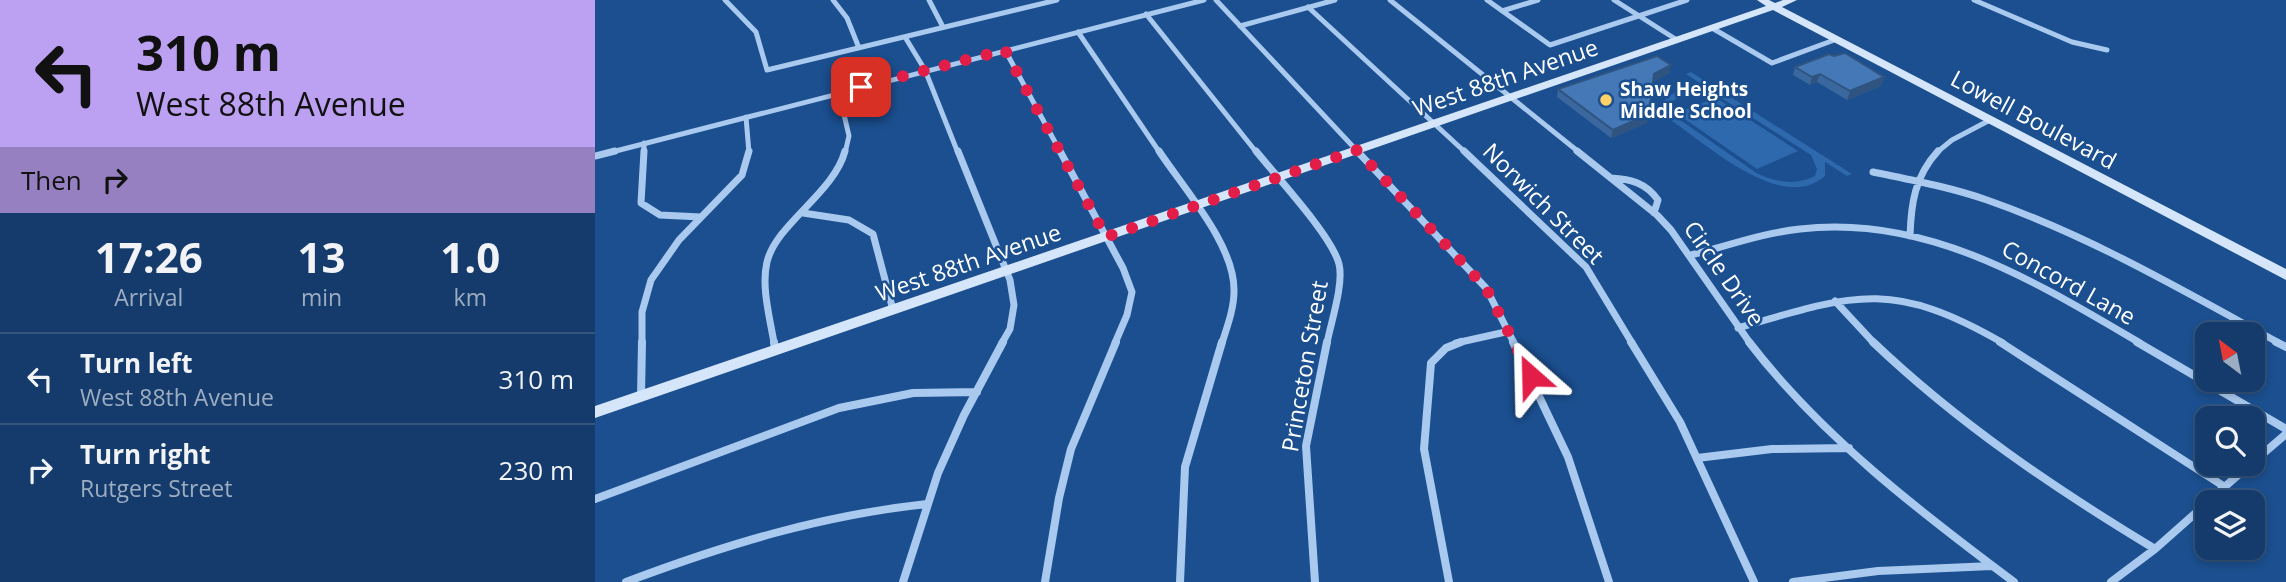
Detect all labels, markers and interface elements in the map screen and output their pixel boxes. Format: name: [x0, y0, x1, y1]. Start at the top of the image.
text: 310 m: [136, 19, 281, 85]
icon: left: [21, 28, 112, 119]
street label: West 88th Avenue: [1408, 30, 1602, 124]
pin: [831, 57, 891, 117]
street label: Lowell Boulevard: [1946, 62, 2122, 176]
icon: arrive: [842, 68, 880, 106]
place label: Shaw Heights Middle School: [1620, 76, 1752, 124]
text: West 88th Avenue: [136, 82, 406, 125]
marker: Shaw Heights Middle School: [1598, 92, 1614, 108]
street label: Norwich Street: [1476, 135, 1612, 271]
icon: right: [96, 161, 134, 199]
text: Then: [21, 162, 82, 198]
street label: Circle Drive: [1677, 214, 1773, 332]
street label: West 88th Avenue: [871, 215, 1065, 309]
text: 17:26: [95, 228, 203, 285]
text: 13: [297, 228, 346, 285]
text: 1.0: [440, 228, 500, 285]
street label: Concord Lane: [1996, 232, 2142, 332]
street label: Princeton Street: [1273, 278, 1335, 454]
text: Arrival: [114, 281, 183, 313]
text: min: [301, 281, 342, 313]
text: km: [454, 281, 487, 313]
north arrow: [2195, 322, 2265, 392]
map controls: [2195, 322, 2265, 560]
position arrow: [1494, 339, 1568, 413]
text: Turn left: [80, 345, 192, 381]
icon: left: [21, 360, 59, 398]
text: 310 m: [499, 361, 574, 397]
text: West 88th Avenue: [80, 381, 274, 413]
button: search: [2195, 406, 2265, 476]
text: Turn right: [80, 436, 211, 472]
icon: right: [21, 451, 59, 489]
text: 230 m: [499, 452, 574, 488]
text: Rutgers Street: [80, 472, 232, 504]
button: layers: [2195, 490, 2265, 560]

